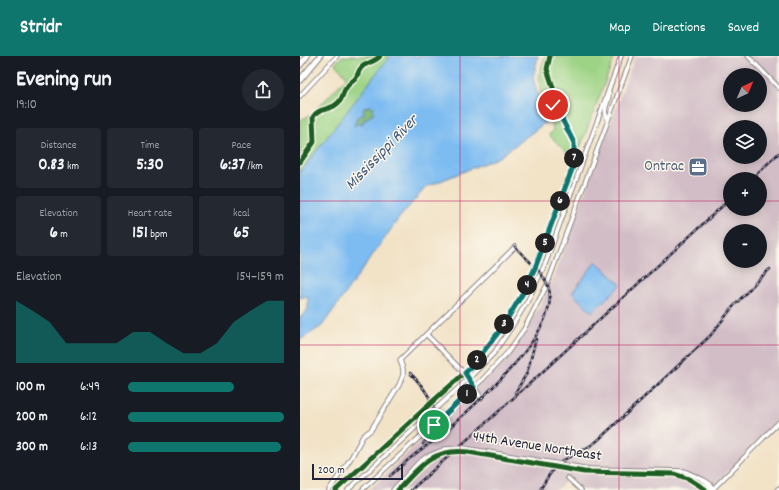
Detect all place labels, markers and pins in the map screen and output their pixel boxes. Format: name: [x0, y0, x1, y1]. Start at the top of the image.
pin: [536, 88, 570, 122]
pin: 7: [564, 148, 584, 168]
place label: Ontrac: [644, 156, 684, 178]
office icon: Ontrac: [687, 156, 709, 178]
pin: 6: [550, 191, 570, 211]
pin: 5: [535, 233, 555, 253]
pin: 4: [517, 275, 537, 295]
pin: 3: [494, 314, 514, 334]
pin: 2: [467, 350, 487, 370]
pin: 1: [457, 384, 477, 404]
pin: [417, 408, 451, 442]

